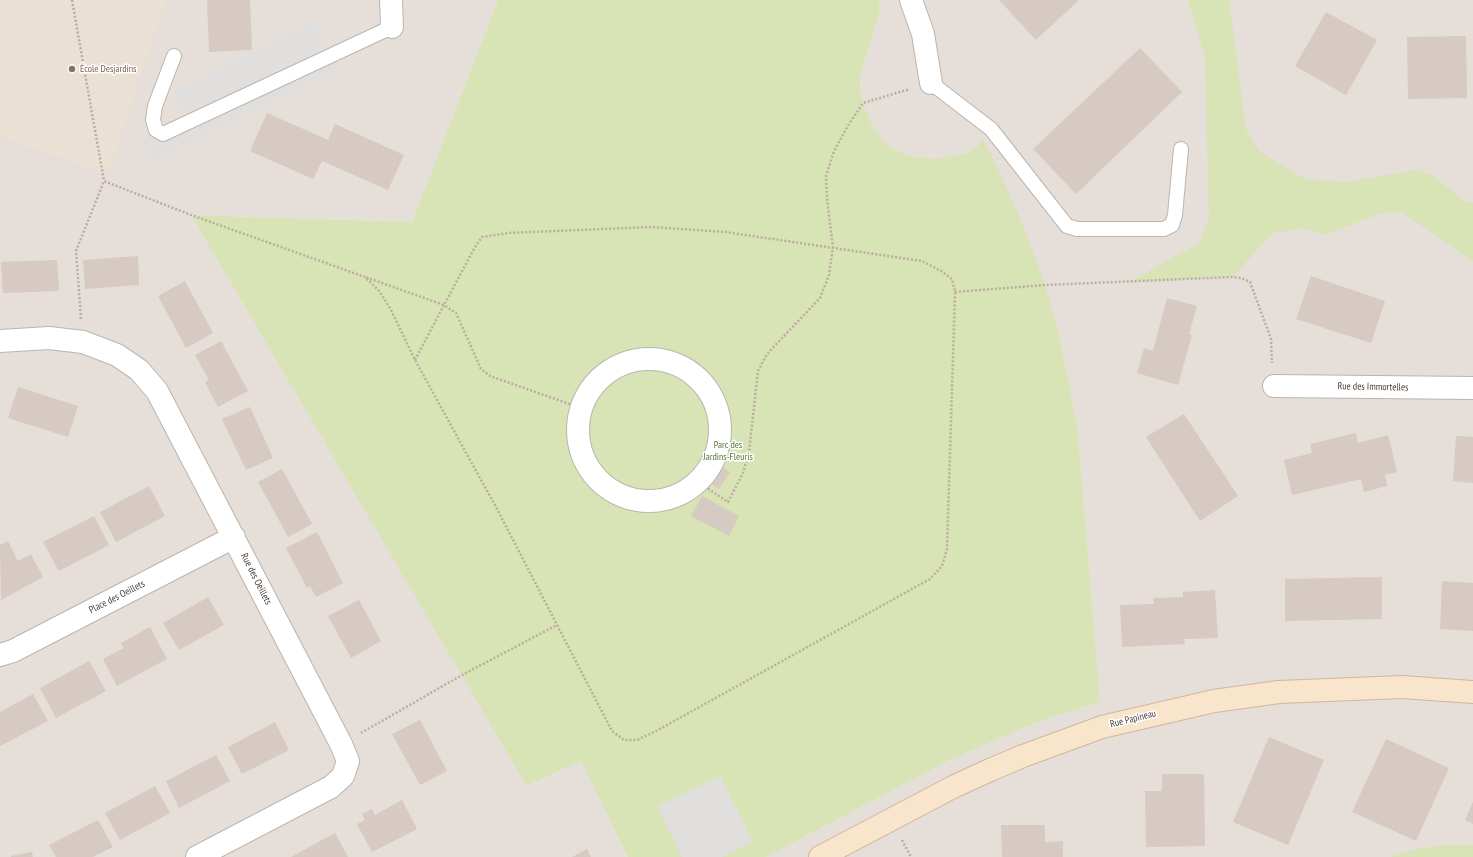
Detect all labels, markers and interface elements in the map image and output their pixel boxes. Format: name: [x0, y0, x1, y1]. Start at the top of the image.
place label: École Desjardins: [80, 63, 136, 75]
marker: École Desjardins: [67, 64, 77, 74]
street label: Rue des Immortelles: [1337, 380, 1409, 394]
park label: Parc des Jardins-Fleuris: [703, 439, 753, 462]
street label: Rue des Oeillets: [238, 551, 274, 607]
street label: Place des Oeillets: [87, 578, 147, 616]
street label: Rue Papineau: [1109, 707, 1157, 731]

